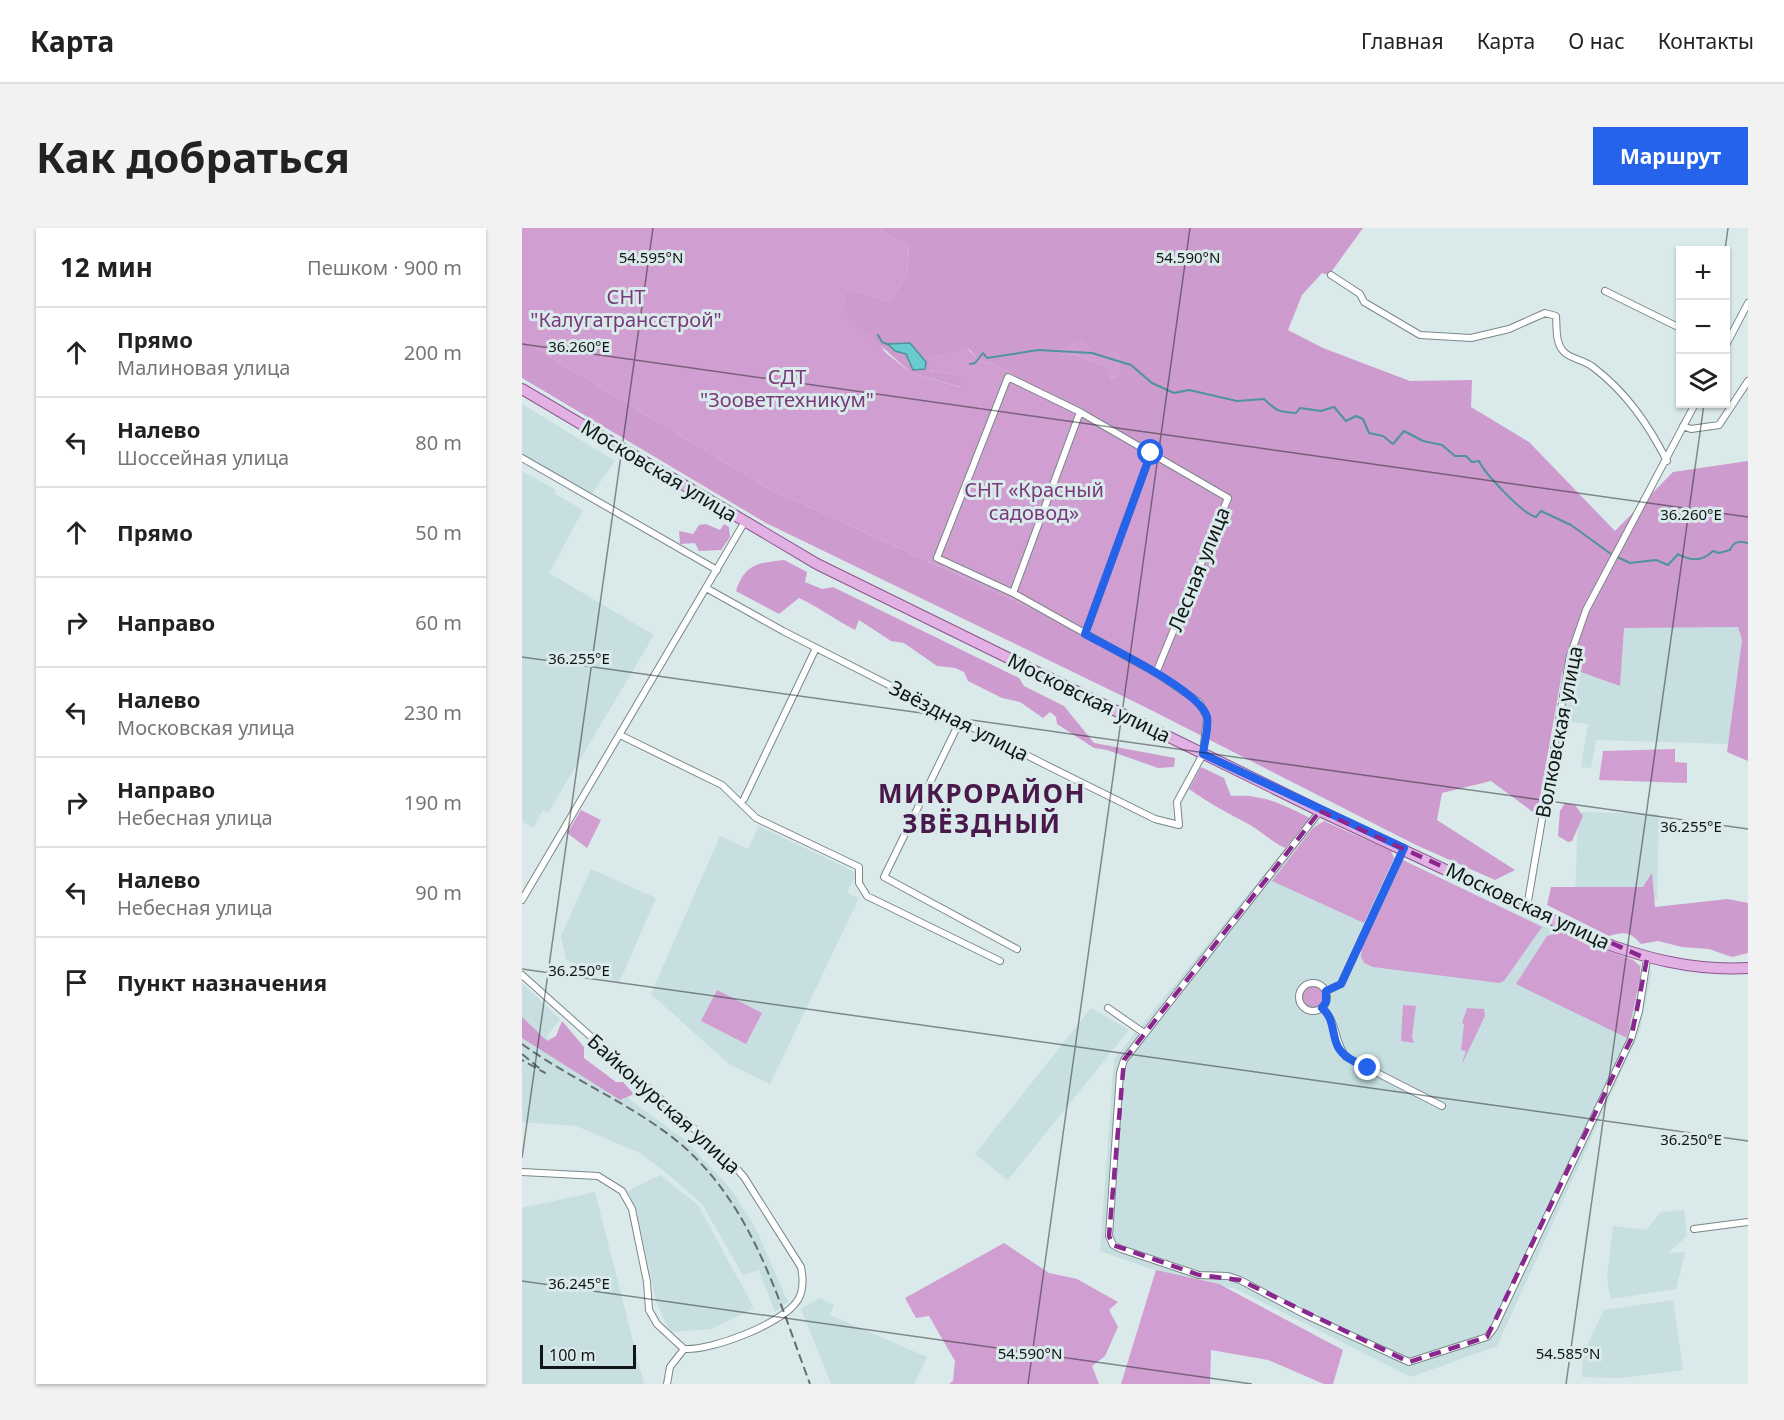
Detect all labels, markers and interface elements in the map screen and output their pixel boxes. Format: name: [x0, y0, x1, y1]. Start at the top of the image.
text: Карта: [30, 22, 114, 60]
text: Главная: [1361, 27, 1444, 55]
text: Карта: [1477, 27, 1535, 55]
text: О нас: [1568, 27, 1625, 55]
text: Контакты: [1658, 27, 1754, 55]
button: Маршрут: [1593, 127, 1748, 185]
text: Как добраться: [36, 128, 350, 185]
map controls: [1676, 246, 1730, 408]
button: +: [1676, 246, 1730, 300]
text: 54.595°N: [619, 247, 683, 267]
text: 54.590°N: [1156, 247, 1220, 267]
text: 12 мин: [60, 249, 153, 285]
text: Пешком · 900 m: [307, 254, 462, 281]
park label: СНТ "Калугатрансстрой": [530, 283, 722, 333]
button: −: [1676, 300, 1730, 354]
text: Прямо: [117, 324, 193, 354]
icon: ahead: [60, 336, 93, 369]
text: 36.260°E: [548, 336, 610, 356]
text: 200 m: [404, 339, 462, 366]
text: Малиновая улица: [117, 354, 290, 381]
button: layers: [1676, 354, 1730, 408]
park label: СДТ "Зооветтехникум": [700, 363, 874, 413]
street label: Московская улица: [576, 413, 742, 528]
text: Налево: [117, 414, 200, 444]
icon: left: [60, 426, 93, 459]
text: 80 m: [415, 429, 462, 456]
route start: [1137, 439, 1163, 465]
text: Шоссейная улица: [117, 444, 289, 471]
park label: СНТ «Красный садовод»: [964, 476, 1104, 526]
street label: Лесная улица: [1161, 503, 1236, 635]
text: 36.260°E: [1660, 504, 1722, 524]
icon: ahead: [60, 516, 93, 549]
text: Прямо: [117, 517, 193, 547]
text: 50 m: [415, 519, 462, 546]
icon: right: [60, 606, 93, 639]
text: Направо: [117, 607, 215, 637]
text: 60 m: [415, 609, 462, 636]
street label: Волковская улица: [1529, 644, 1588, 820]
street label: Московская улица: [1003, 646, 1175, 749]
text: 36.255°E: [548, 648, 610, 668]
street label: Звёздная улица: [885, 674, 1033, 767]
text: Налево: [117, 684, 200, 714]
icon: left: [60, 696, 93, 729]
text: 230 m: [404, 699, 462, 726]
text: Московская улица: [117, 714, 295, 741]
text: Направо: [117, 774, 215, 804]
district label: МИКРОРАЙОН ЗВЁЗДНЫЙ: [878, 775, 1086, 841]
icon: right: [60, 786, 93, 819]
text: 190 m: [404, 789, 462, 816]
text: Небесная улица: [117, 804, 273, 831]
text: 36.255°E: [1660, 816, 1722, 836]
street label: Московская улица: [1442, 856, 1615, 955]
text: Налево: [117, 864, 200, 894]
icon: left: [60, 876, 93, 909]
text: 90 m: [415, 879, 462, 906]
text: Небесная улица: [117, 894, 273, 921]
text: 36.250°E: [548, 960, 610, 980]
icon: arrive: [60, 966, 93, 999]
text: Пункт назначения: [117, 967, 327, 997]
street label: Байконурская улица: [582, 1028, 747, 1180]
route end: [1354, 1054, 1380, 1080]
text: 36.250°E: [1660, 1129, 1722, 1149]
text: 36.245°E: [548, 1273, 610, 1293]
scale bar: [540, 1342, 636, 1370]
text: 54.590°N: [998, 1343, 1062, 1363]
text: 54.585°N: [1536, 1343, 1600, 1363]
text: 100 m: [549, 1344, 596, 1366]

